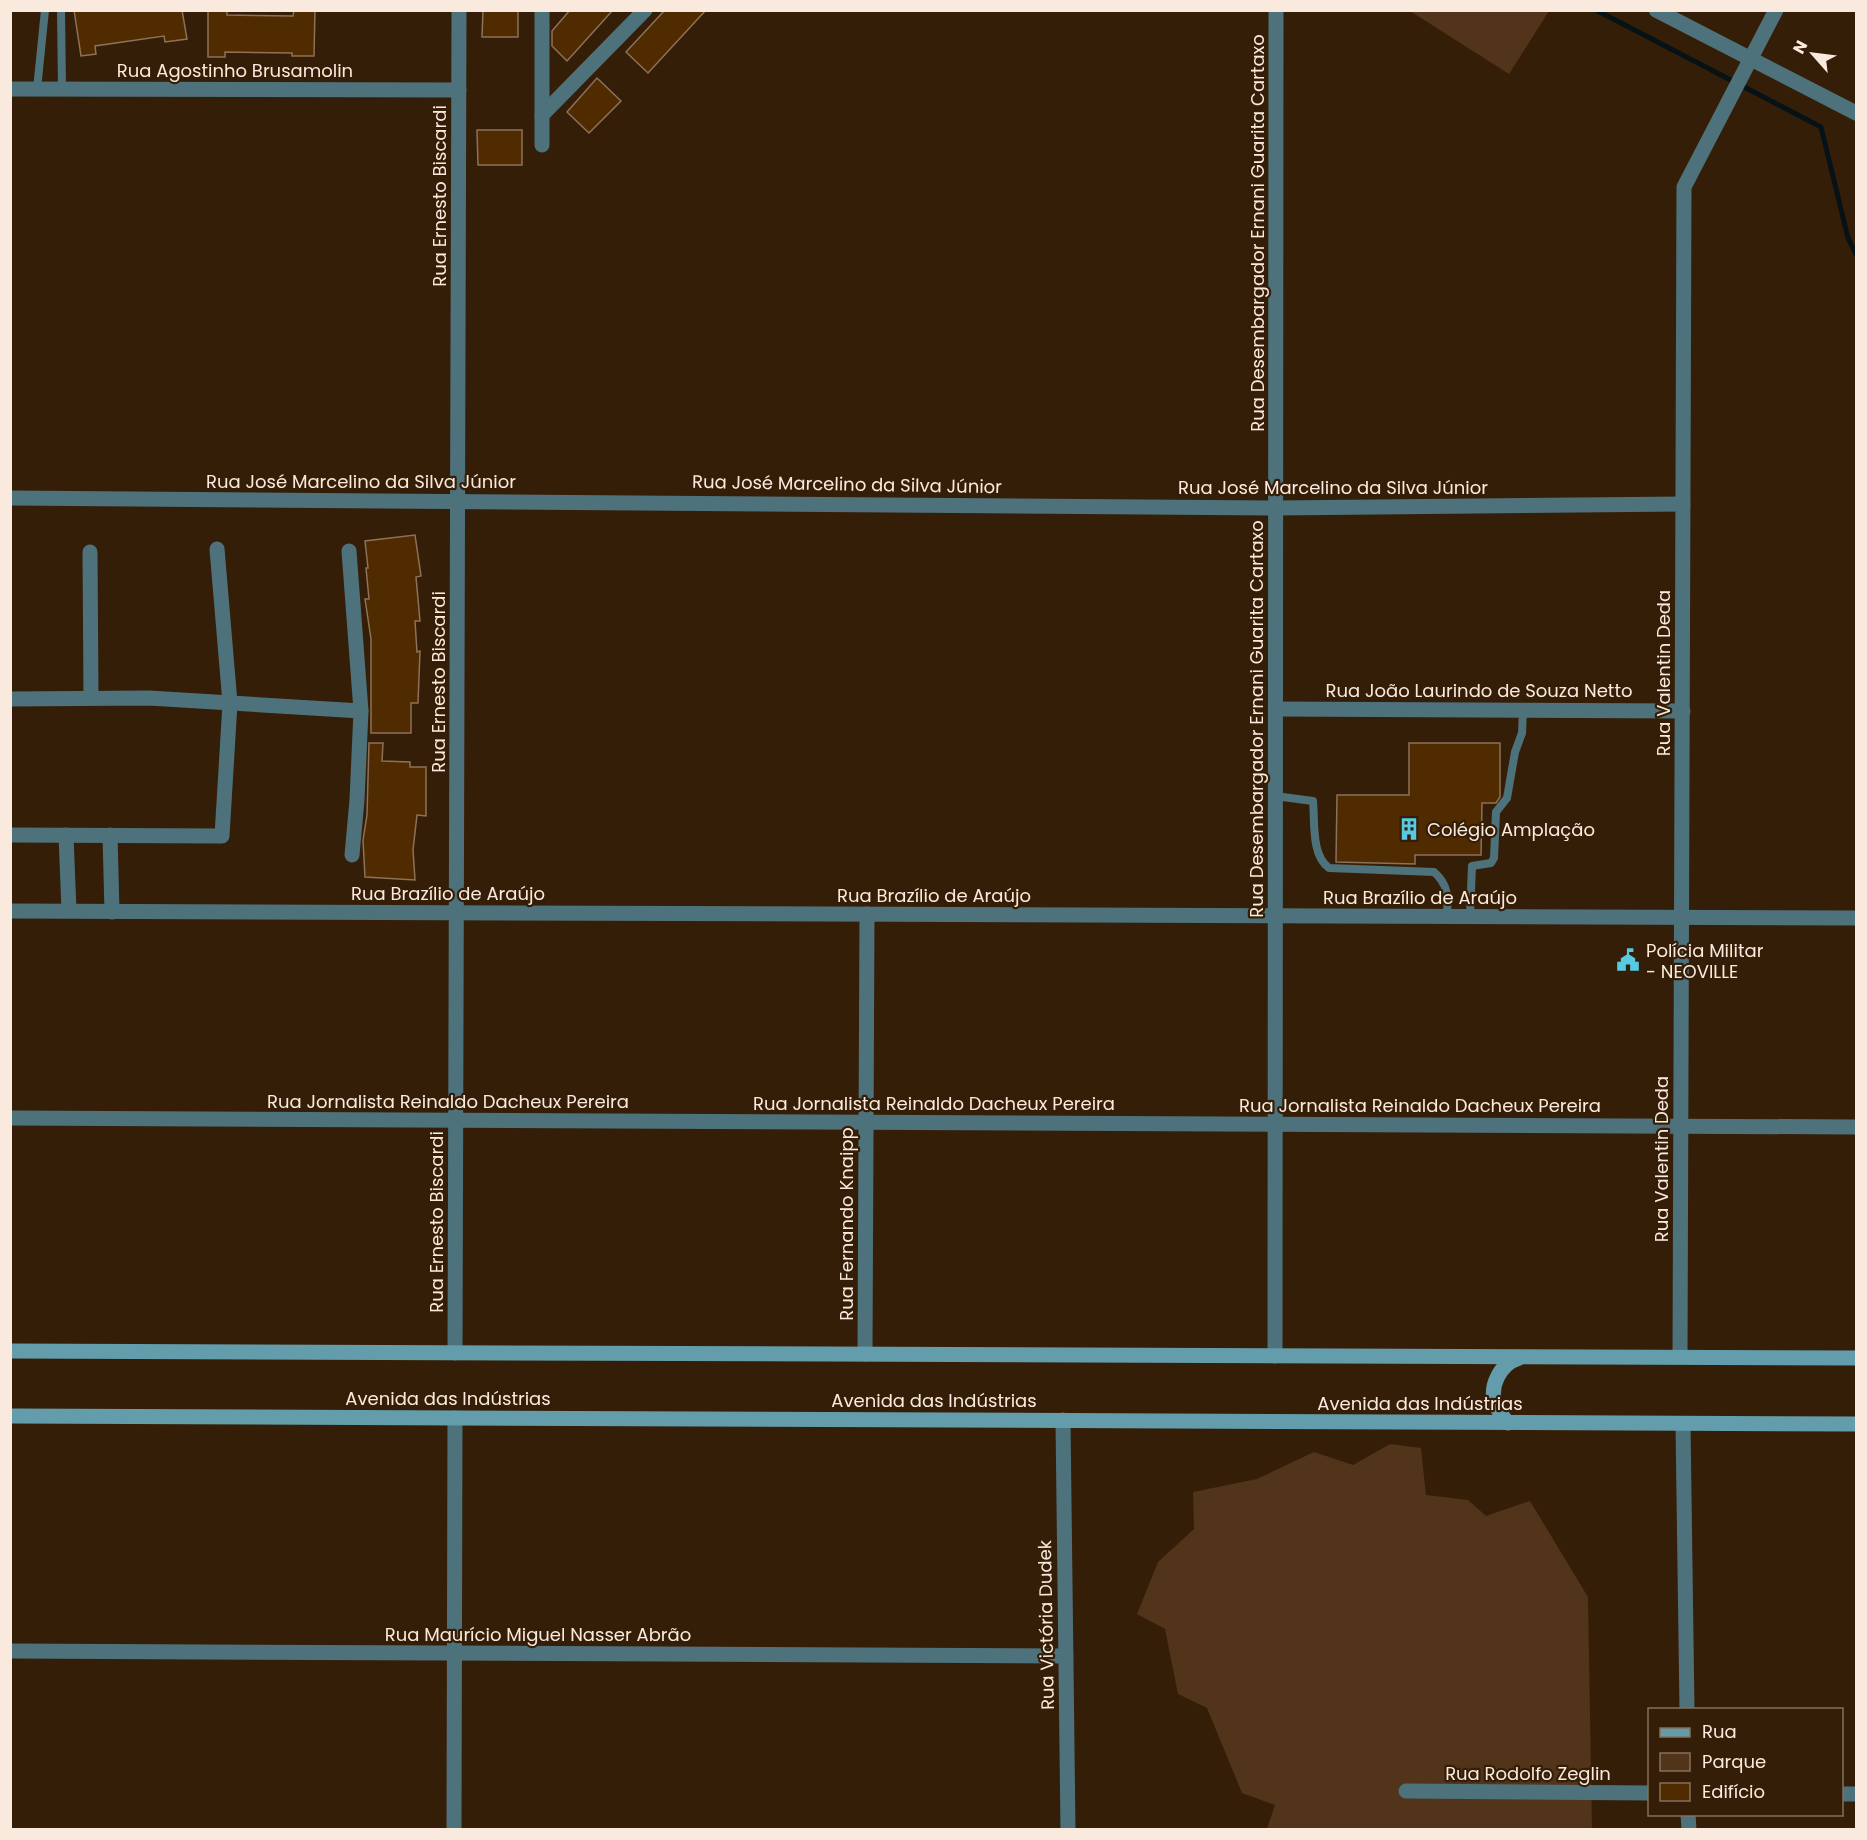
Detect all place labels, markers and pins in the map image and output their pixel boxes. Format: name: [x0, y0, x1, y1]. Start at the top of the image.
building icon: Colégio Amplação: [1396, 816, 1422, 842]
place label: Colégio Amplação: [1427, 817, 1595, 842]
place label: Polícia Militar - NEOVILLE: [1646, 938, 1764, 984]
public building icon: Polícia Militar - NEOVILLE: [1615, 947, 1641, 973]

